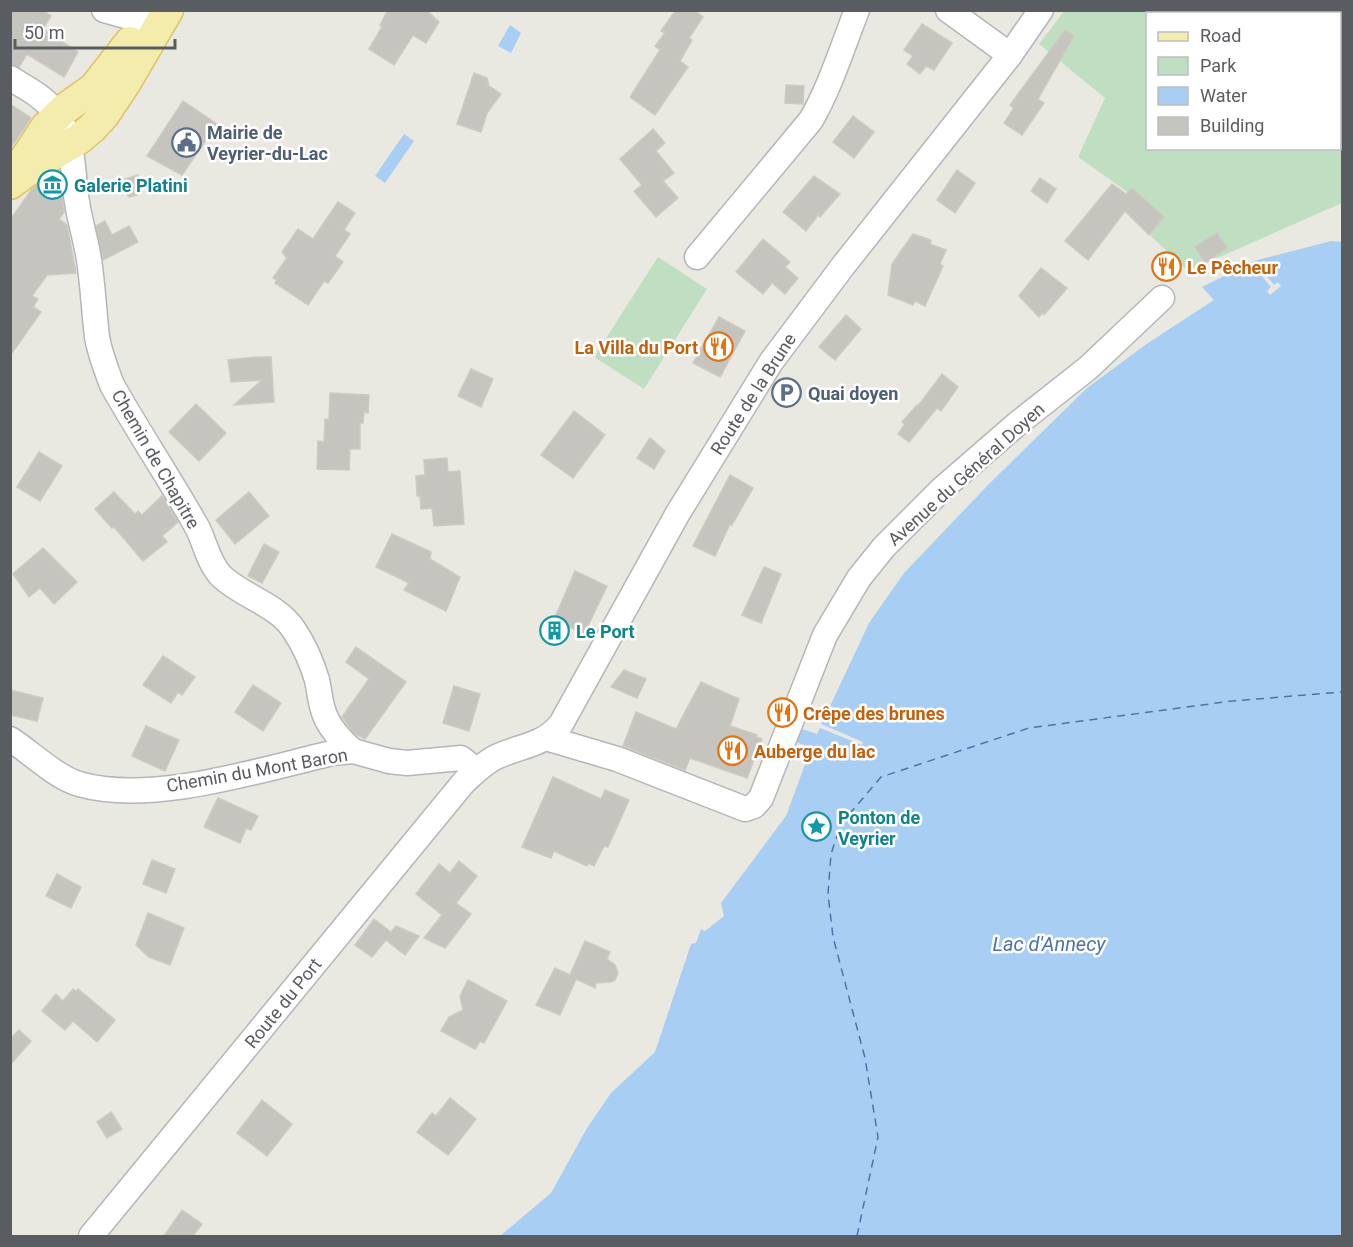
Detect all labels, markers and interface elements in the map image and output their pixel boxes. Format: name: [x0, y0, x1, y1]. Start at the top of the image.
scale bar: [15, 12, 176, 50]
legend: [1146, 12, 1341, 150]
text: 50 m: [24, 22, 64, 43]
text: Road: [1200, 25, 1241, 46]
text: Park: [1200, 55, 1237, 76]
text: Water: [1200, 85, 1247, 106]
text: Building: [1200, 115, 1264, 136]
place label: Mairie de Veyrier-du-Lac: [207, 122, 328, 164]
public building icon: Mairie de Veyrier-du-Lac: [170, 126, 202, 158]
museum icon: Galerie Platini: [37, 169, 69, 201]
place label: Galerie Platini: [74, 175, 188, 196]
restaurant icon: Le Pêcheur: [1150, 251, 1182, 283]
place label: Le Pêcheur: [1187, 257, 1278, 278]
street label: Route de la Brune: [706, 329, 800, 459]
restaurant icon: La Villa du Port: [703, 331, 735, 363]
place label: La Villa du Port: [575, 337, 698, 358]
parking icon: Quai doyen: [771, 377, 803, 409]
place label: Quai doyen: [808, 383, 898, 404]
street label: Chemin de Chapitre: [108, 386, 204, 532]
street label: Avenue du Général Doyen: [883, 398, 1049, 550]
building icon: Le Port: [539, 615, 571, 647]
place label: Le Port: [576, 621, 635, 642]
restaurant icon: Crêpe des brunes: [766, 697, 798, 729]
place label: Crêpe des brunes: [803, 703, 945, 724]
restaurant icon: Auberge du lac: [717, 735, 749, 767]
place label: Auberge du lac: [754, 741, 875, 762]
street label: Chemin du Mont Baron: [165, 744, 349, 796]
place label: Ponton de Veyrier: [838, 807, 920, 849]
place icon: Ponton de Veyrier: [801, 811, 833, 843]
water label: Lac d'Annecy: [993, 932, 1106, 956]
street label: Route du Port: [240, 954, 326, 1052]

